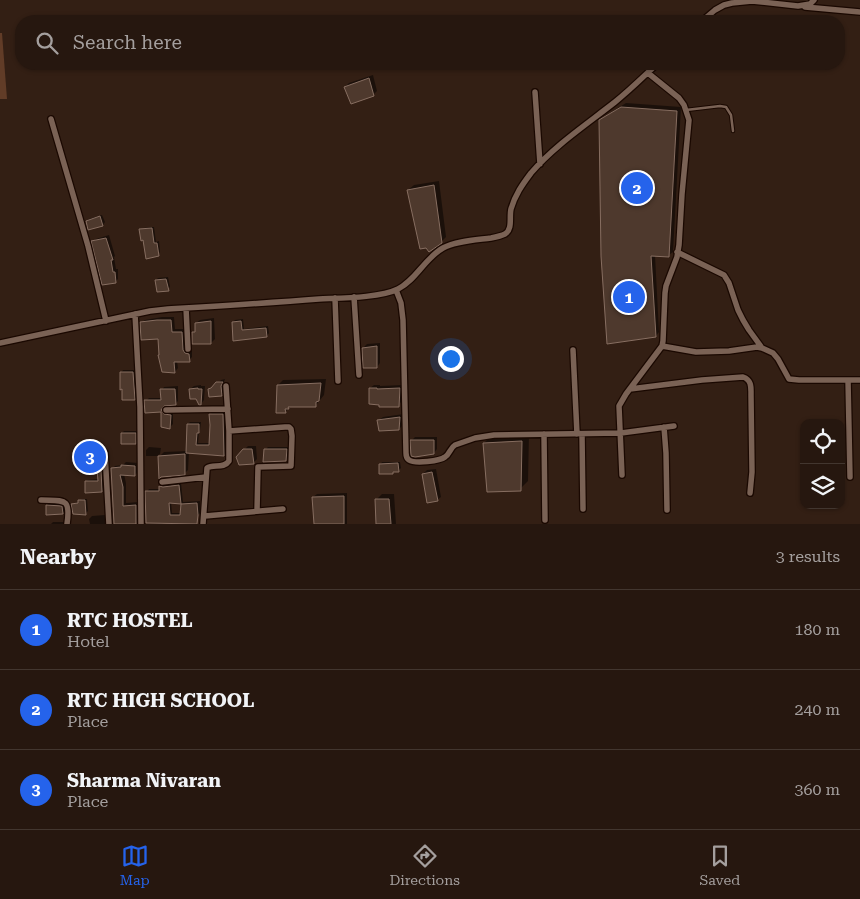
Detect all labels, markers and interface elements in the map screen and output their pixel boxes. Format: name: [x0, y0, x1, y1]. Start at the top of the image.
search box: [15, 15, 845, 70]
icon: search: [33, 29, 61, 57]
text: Search here: [73, 31, 182, 54]
pin: 2: [621, 169, 653, 207]
pin: 1: [613, 278, 645, 316]
your location: [438, 346, 464, 372]
map controls: [800, 419, 845, 509]
button: locate: [800, 419, 845, 464]
pin: 3: [74, 438, 106, 476]
button: layers: [800, 464, 845, 509]
text: Nearby: [20, 545, 96, 569]
text: 3 results: [776, 547, 840, 566]
text: RTC HOSTEL: [67, 609, 193, 632]
text: 1: [32, 620, 40, 639]
text: 180 m: [794, 620, 840, 639]
text: Hotel: [67, 632, 109, 651]
text: RTC HIGH SCHOOL: [67, 689, 254, 712]
text: 2: [32, 700, 40, 719]
text: 240 m: [794, 700, 840, 719]
text: Place: [67, 712, 108, 731]
text: Sharma Nivaran: [67, 769, 221, 792]
text: 3: [32, 780, 40, 799]
text: 360 m: [794, 780, 840, 799]
text: Place: [67, 792, 108, 811]
tab: Map: [120, 842, 150, 888]
tab: Directions: [389, 842, 460, 888]
tab: Saved: [700, 842, 740, 888]

